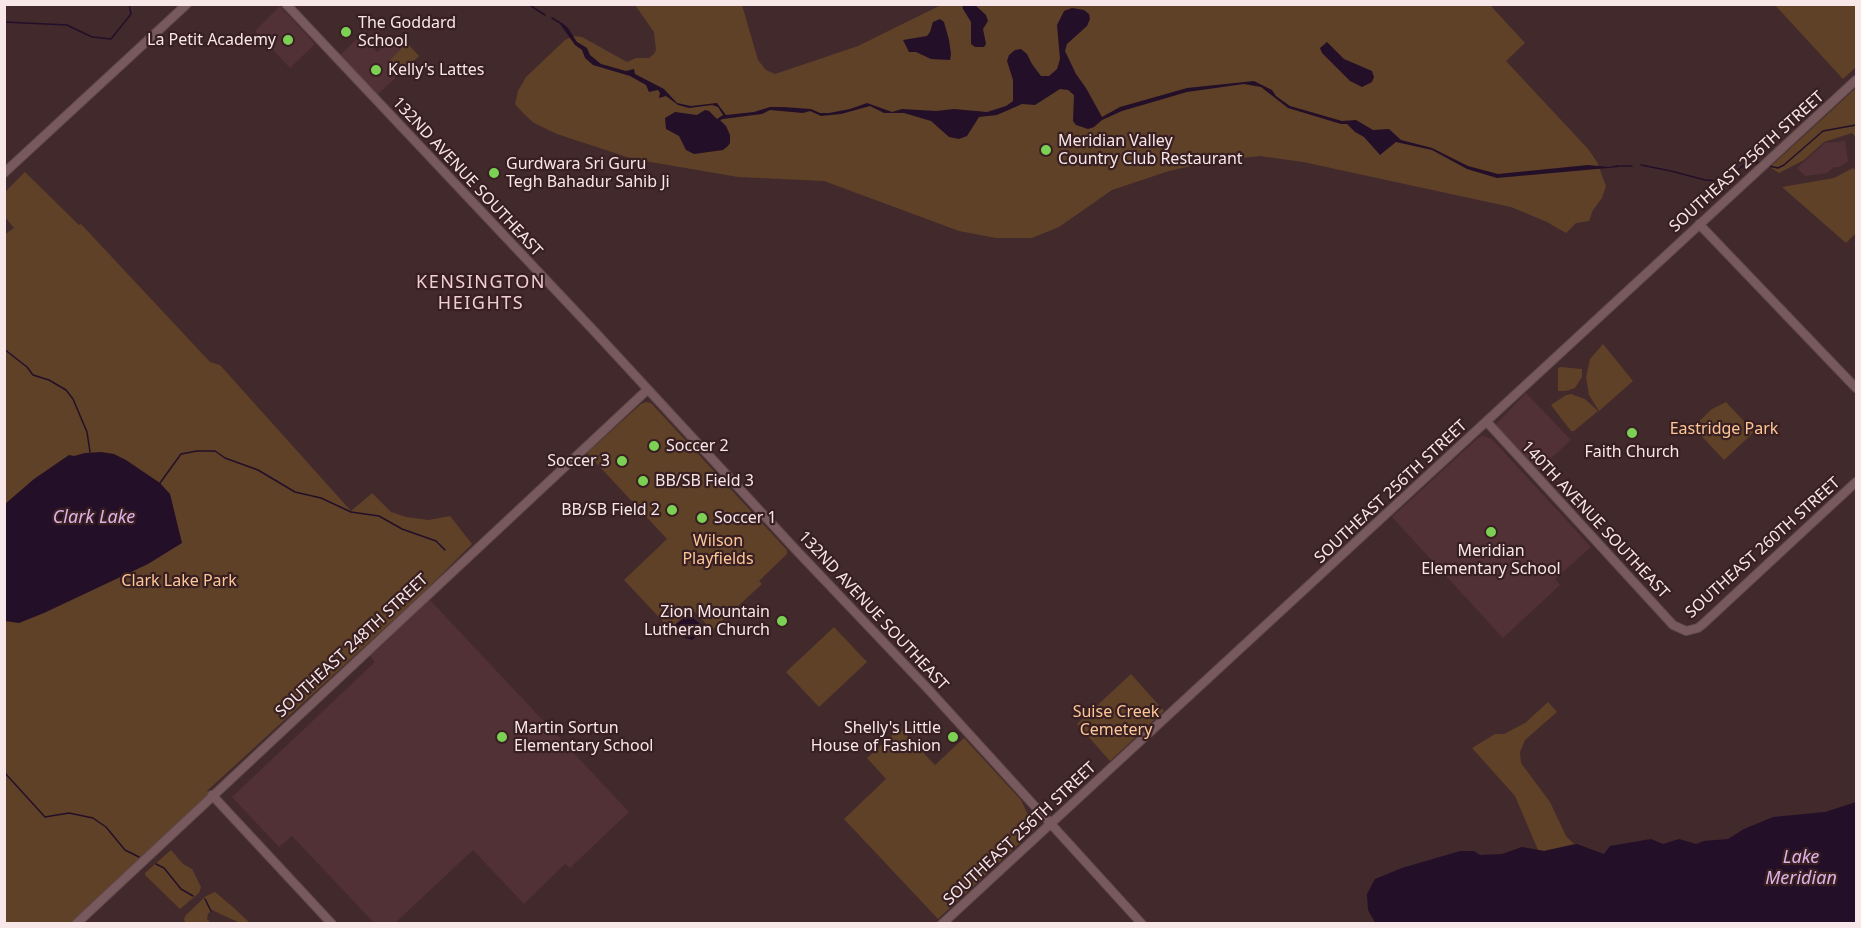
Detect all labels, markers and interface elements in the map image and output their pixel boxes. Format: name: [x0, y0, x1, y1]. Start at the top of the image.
place label: The Goddard School: [358, 13, 456, 51]
marker: The Goddard School: [339, 25, 353, 39]
place label: La Petit Academy: [147, 30, 276, 50]
marker: La Petit Academy: [281, 33, 295, 47]
place label: Kelly's Lattes: [388, 60, 485, 80]
marker: Kelly's Lattes: [369, 63, 383, 77]
street label: SOUTHEAST 256TH STREET: [1666, 87, 1828, 237]
street label: 132ND AVENUE SOUTHEAST: [388, 93, 546, 261]
place label: Meridian Valley Country Club Restaurant: [1058, 131, 1243, 169]
marker: Meridian Valley Country Club Restaurant: [1039, 143, 1053, 157]
place label: Gurdwara Sri Guru Tegh Bahadur Sahib Ji: [506, 154, 670, 192]
marker: Gurdwara Sri Guru Tegh Bahadur Sahib Ji: [487, 166, 501, 180]
district label: KENSINGTON HEIGHTS: [416, 272, 546, 314]
street label: SOUTHEAST 256TH STREET: [1311, 416, 1471, 568]
park label: Eastridge Park: [1670, 419, 1778, 439]
marker: Faith Church: [1625, 426, 1639, 440]
place label: Soccer 2: [666, 436, 729, 456]
street label: 140TH AVENUE SOUTHEAST: [1517, 437, 1673, 603]
marker: Soccer 2: [647, 439, 661, 453]
place label: Faith Church: [1585, 442, 1679, 462]
place label: Soccer 3: [547, 451, 610, 471]
marker: Soccer 3: [615, 454, 629, 468]
place label: BB/SB Field 3: [655, 471, 754, 491]
street label: SOUTHEAST 260TH STREET: [1682, 473, 1844, 623]
marker: BB/SB Field 3: [636, 474, 650, 488]
place label: BB/SB Field 2: [561, 500, 660, 520]
marker: BB/SB Field 2: [665, 503, 679, 517]
water label: Clark Lake: [53, 507, 135, 529]
place label: Soccer 1: [714, 508, 777, 528]
marker: Soccer 1: [695, 511, 709, 525]
marker: Meridian Elementary School: [1484, 525, 1498, 539]
street label: 132ND AVENUE SOUTHEAST: [794, 527, 952, 695]
park label: Wilson Playfields: [682, 531, 754, 569]
place label: Meridian Elementary School: [1421, 541, 1561, 579]
street label: SOUTHEAST 248TH STREET: [272, 570, 432, 722]
park label: Clark Lake Park: [121, 571, 237, 591]
place label: Zion Mountain Lutheran Church: [644, 602, 770, 640]
marker: Zion Mountain Lutheran Church: [775, 614, 789, 628]
park label: Suise Creek Cemetery: [1073, 702, 1159, 740]
place label: Martin Sortun Elementary School: [514, 718, 653, 756]
place label: Shelly's Little House of Fashion: [811, 718, 941, 756]
marker: Martin Sortun Elementary School: [495, 730, 509, 744]
marker: Shelly's Little House of Fashion: [946, 730, 960, 744]
street label: SOUTHEAST 256TH STREET: [940, 758, 1100, 910]
water label: Lake Meridian: [1765, 847, 1837, 890]

